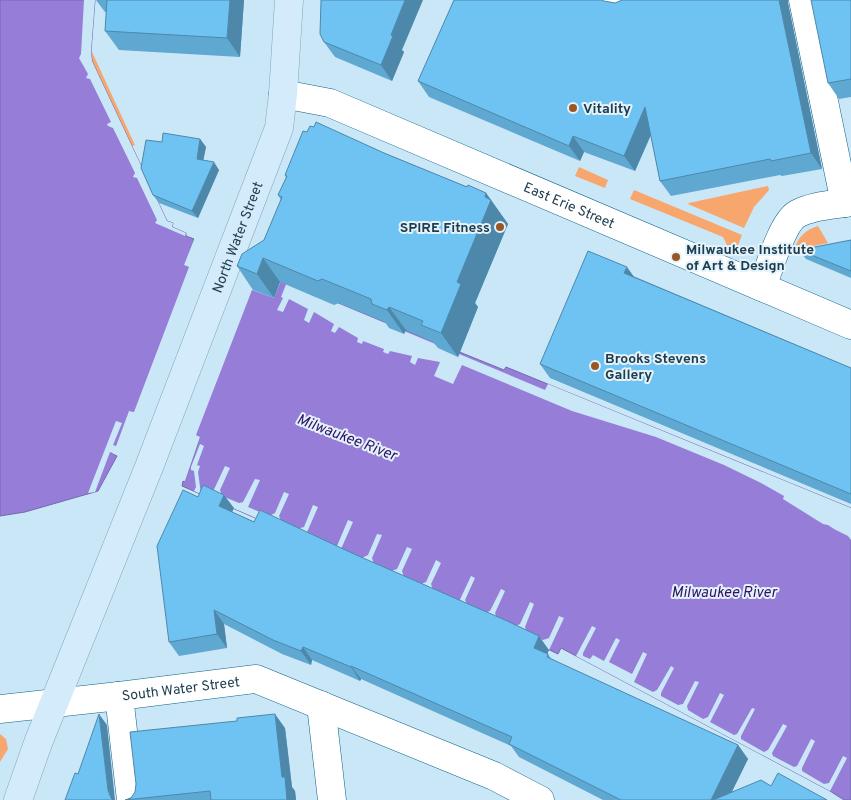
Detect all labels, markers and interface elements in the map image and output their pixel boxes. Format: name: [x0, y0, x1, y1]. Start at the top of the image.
place label: Vitality: [583, 101, 631, 118]
marker: Vitality: [567, 102, 579, 114]
street label: East Erie Street: [521, 179, 617, 233]
street label: North Water Street: [209, 180, 268, 296]
place label: SPIRE Fitness: [400, 220, 490, 237]
marker: SPIRE Fitness: [494, 221, 506, 233]
place label: Milwaukee Institute of Art & Design: [686, 242, 814, 275]
marker: Milwaukee Institute of Art & Design: [670, 251, 682, 263]
place label: Brooks Stevens Gallery: [605, 351, 706, 384]
marker: Brooks Stevens Gallery: [589, 360, 601, 372]
water label: Milwaukee River: [294, 411, 400, 467]
water label: Milwaukee River: [671, 584, 778, 603]
street label: South Water Street: [121, 674, 241, 706]

